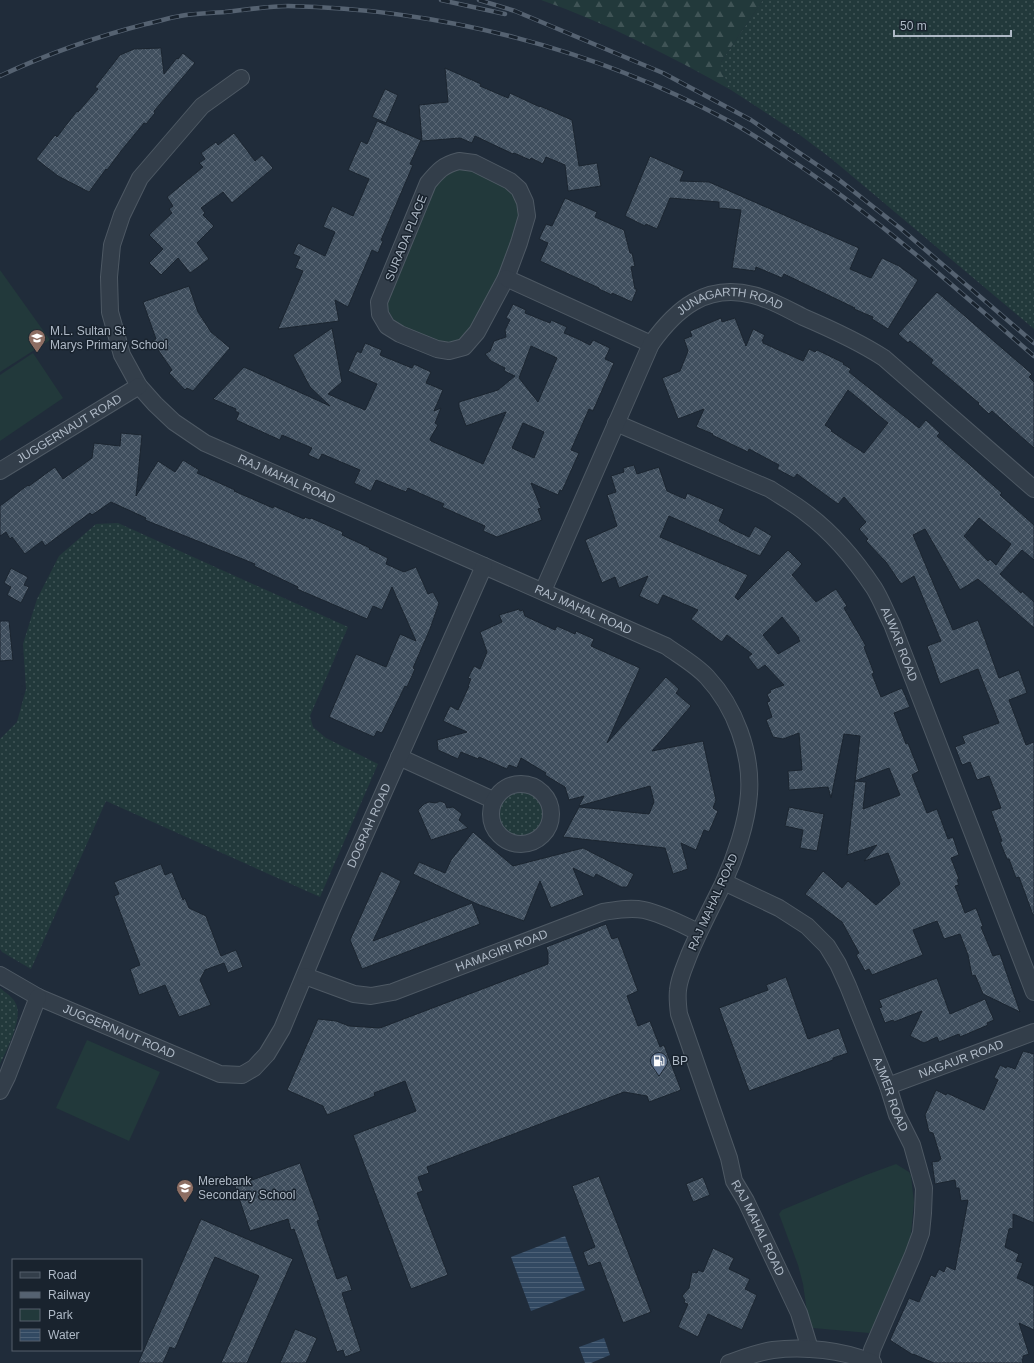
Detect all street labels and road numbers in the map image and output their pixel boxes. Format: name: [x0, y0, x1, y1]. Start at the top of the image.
street label: SURADA PLACE: [382, 193, 430, 283]
street label: JUNAGARTH ROAD: [674, 285, 786, 318]
street label: JUGGERNAUT ROAD: [14, 391, 124, 466]
street label: RAJ MAHAL ROAD: [236, 451, 338, 507]
street label: RAJ MAHAL ROAD: [532, 582, 634, 637]
street label: ALWAR ROAD: [878, 605, 921, 684]
street label: DOGRAH ROAD: [344, 781, 394, 870]
street label: RAJ MAHAL ROAD: [685, 851, 741, 953]
street label: HAMAGIRI ROAD: [454, 927, 550, 974]
street label: JUGGERNAUT ROAD: [61, 1001, 178, 1061]
street label: NAGAUR ROAD: [917, 1037, 1006, 1081]
street label: AJMER ROAD: [870, 1055, 911, 1134]
street label: RAJ MAHAL ROAD: [728, 1178, 788, 1278]

